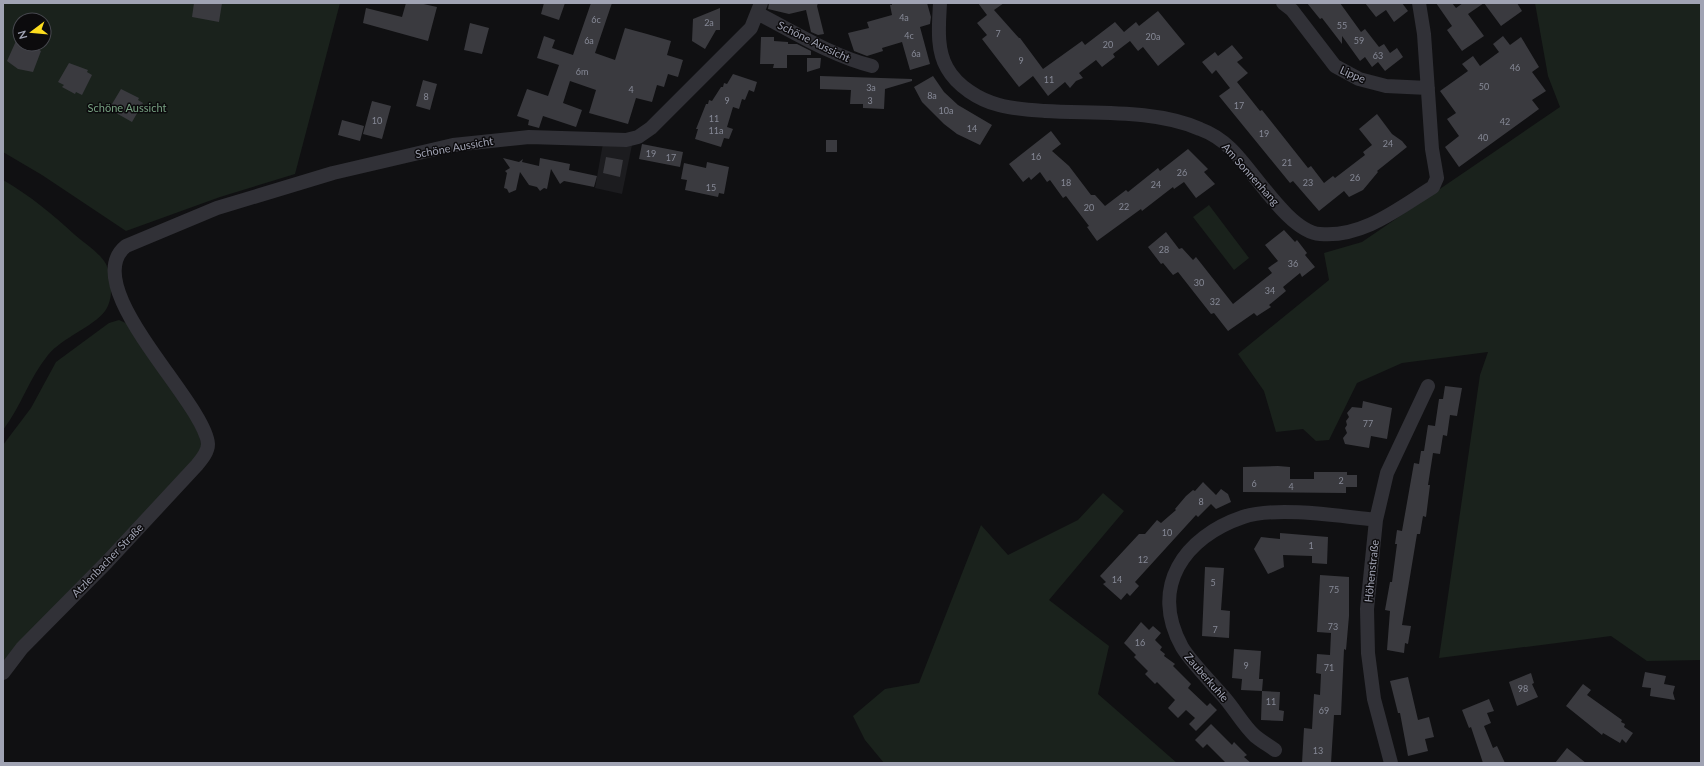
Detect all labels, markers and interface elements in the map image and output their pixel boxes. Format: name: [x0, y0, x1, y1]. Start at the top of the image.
north arrow: [12, 12, 52, 52]
house number: 4a: [899, 12, 909, 23]
house number: 6c: [591, 14, 601, 25]
house number: 2a: [704, 17, 714, 28]
street label: Schöne Aussicht: [776, 18, 852, 64]
house number: 55: [1337, 20, 1347, 31]
house number: 7: [995, 28, 1001, 39]
text: N: [14, 29, 29, 41]
house number: 4c: [904, 30, 914, 41]
house number: 20a: [1146, 31, 1160, 42]
house number: 6a: [584, 35, 594, 46]
house number: 59: [1354, 35, 1364, 46]
house number: 20: [1103, 39, 1113, 50]
house number: 6a: [911, 48, 921, 59]
house number: 63: [1373, 50, 1383, 61]
house number: 9: [1018, 55, 1024, 66]
house number: 46: [1510, 62, 1520, 73]
street label: Lippe: [1338, 63, 1368, 85]
house number: 6m: [576, 66, 588, 77]
house number: 11: [1044, 74, 1054, 85]
house number: 50: [1479, 81, 1489, 92]
house number: 3a: [866, 82, 876, 93]
house number: 4: [628, 84, 634, 95]
house number: 8a: [927, 90, 937, 101]
house number: 8: [423, 91, 429, 102]
house number: 9: [724, 95, 730, 106]
house number: 3: [867, 95, 873, 106]
house number: 17: [1234, 100, 1244, 111]
park label: Schöne Aussicht: [88, 101, 166, 114]
house number: 10a: [939, 105, 953, 116]
house number: 11: [709, 113, 719, 124]
house number: 10: [372, 115, 382, 126]
house number: 42: [1500, 116, 1510, 127]
house number: 14: [967, 123, 977, 134]
house number: 11a: [709, 125, 723, 136]
house number: 19: [1259, 128, 1269, 139]
house number: 40: [1478, 132, 1488, 143]
street label: Schöne Aussicht: [414, 134, 494, 160]
house number: 24: [1383, 138, 1393, 149]
street label: Am Sonnenhang: [1220, 140, 1282, 208]
house number: 19: [646, 148, 656, 159]
house number: 16: [1031, 151, 1041, 162]
house number: 17: [666, 152, 676, 163]
house number: 21: [1282, 157, 1292, 168]
house number: 26: [1177, 167, 1187, 178]
house number: 26: [1350, 172, 1360, 183]
house number: 18: [1061, 177, 1071, 188]
house number: 23: [1303, 177, 1313, 188]
house number: 24: [1151, 179, 1161, 190]
house number: 15: [706, 182, 716, 193]
house number: 22: [1119, 201, 1129, 212]
house number: 20: [1084, 202, 1094, 213]
house number: 28: [1159, 244, 1169, 255]
house number: 36: [1288, 258, 1298, 269]
house number: 30: [1194, 277, 1204, 288]
house number: 34: [1265, 285, 1275, 296]
house number: 32: [1210, 296, 1220, 307]
house number: 77: [1363, 418, 1373, 429]
house number: 2: [1338, 475, 1344, 486]
house number: 6: [1251, 478, 1257, 489]
house number: 4: [1288, 481, 1294, 492]
house number: 8: [1198, 496, 1204, 507]
street label: Atzlenbacher Straße: [69, 520, 146, 599]
house number: 10: [1162, 527, 1172, 538]
street label: Höhenstraße: [1361, 539, 1381, 603]
house number: 1: [1308, 540, 1314, 551]
house number: 12: [1138, 554, 1148, 565]
house number: 14: [1112, 574, 1122, 585]
house number: 5: [1210, 577, 1216, 588]
house number: 75: [1329, 584, 1339, 595]
house number: 73: [1328, 621, 1338, 632]
house number: 7: [1212, 624, 1218, 635]
house number: 16: [1135, 637, 1145, 648]
street label: Zauberkuhle: [1182, 650, 1232, 704]
house number: 9: [1243, 660, 1249, 671]
house number: 71: [1324, 662, 1334, 673]
house number: 98: [1518, 683, 1528, 694]
house number: 11: [1266, 696, 1276, 707]
house number: 69: [1319, 705, 1329, 716]
house number: 13: [1313, 745, 1323, 756]

